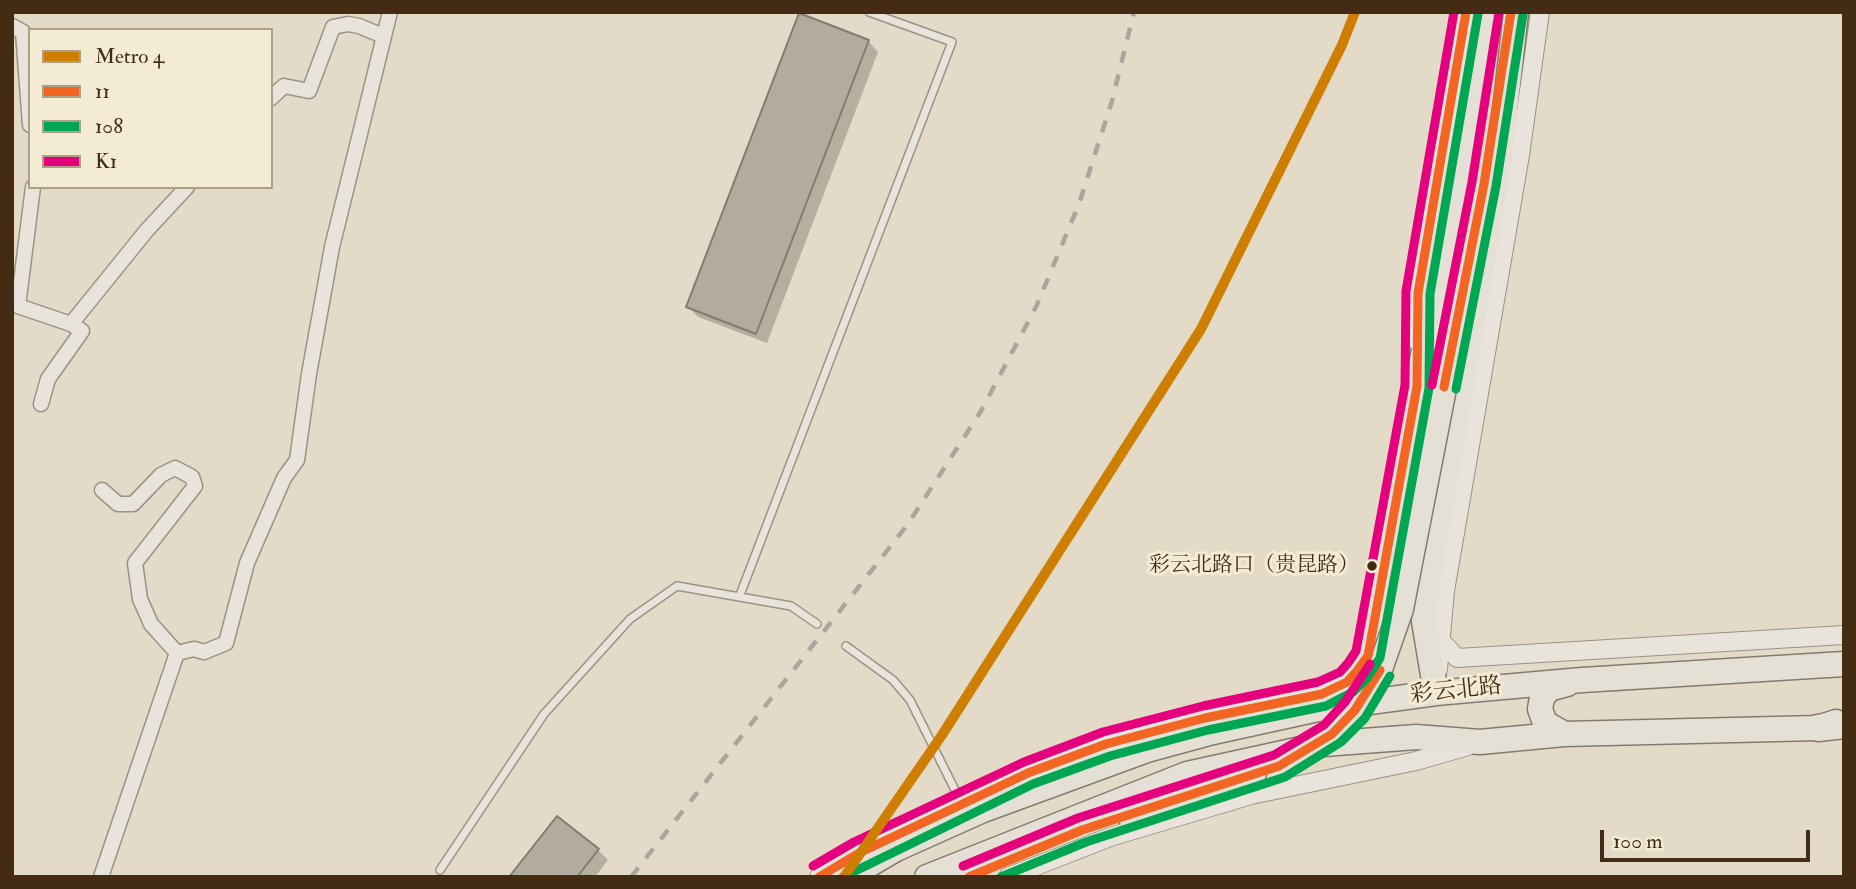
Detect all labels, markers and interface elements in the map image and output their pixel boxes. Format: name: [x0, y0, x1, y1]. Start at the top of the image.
legend: [28, 28, 273, 189]
text: Metro 4: [95, 43, 164, 70]
text: 11: [95, 78, 110, 105]
text: 108: [95, 113, 123, 140]
text: K1: [95, 148, 117, 175]
place label: 彩云北路口（贵昆路）: [1149, 553, 1359, 579]
marker: 彩云北路口（贵昆路）: [1365, 559, 1379, 573]
street label: 彩云北路: [1409, 673, 1503, 711]
scale bar: [1604, 816, 1814, 860]
text: 100 m: [1613, 828, 1663, 855]

